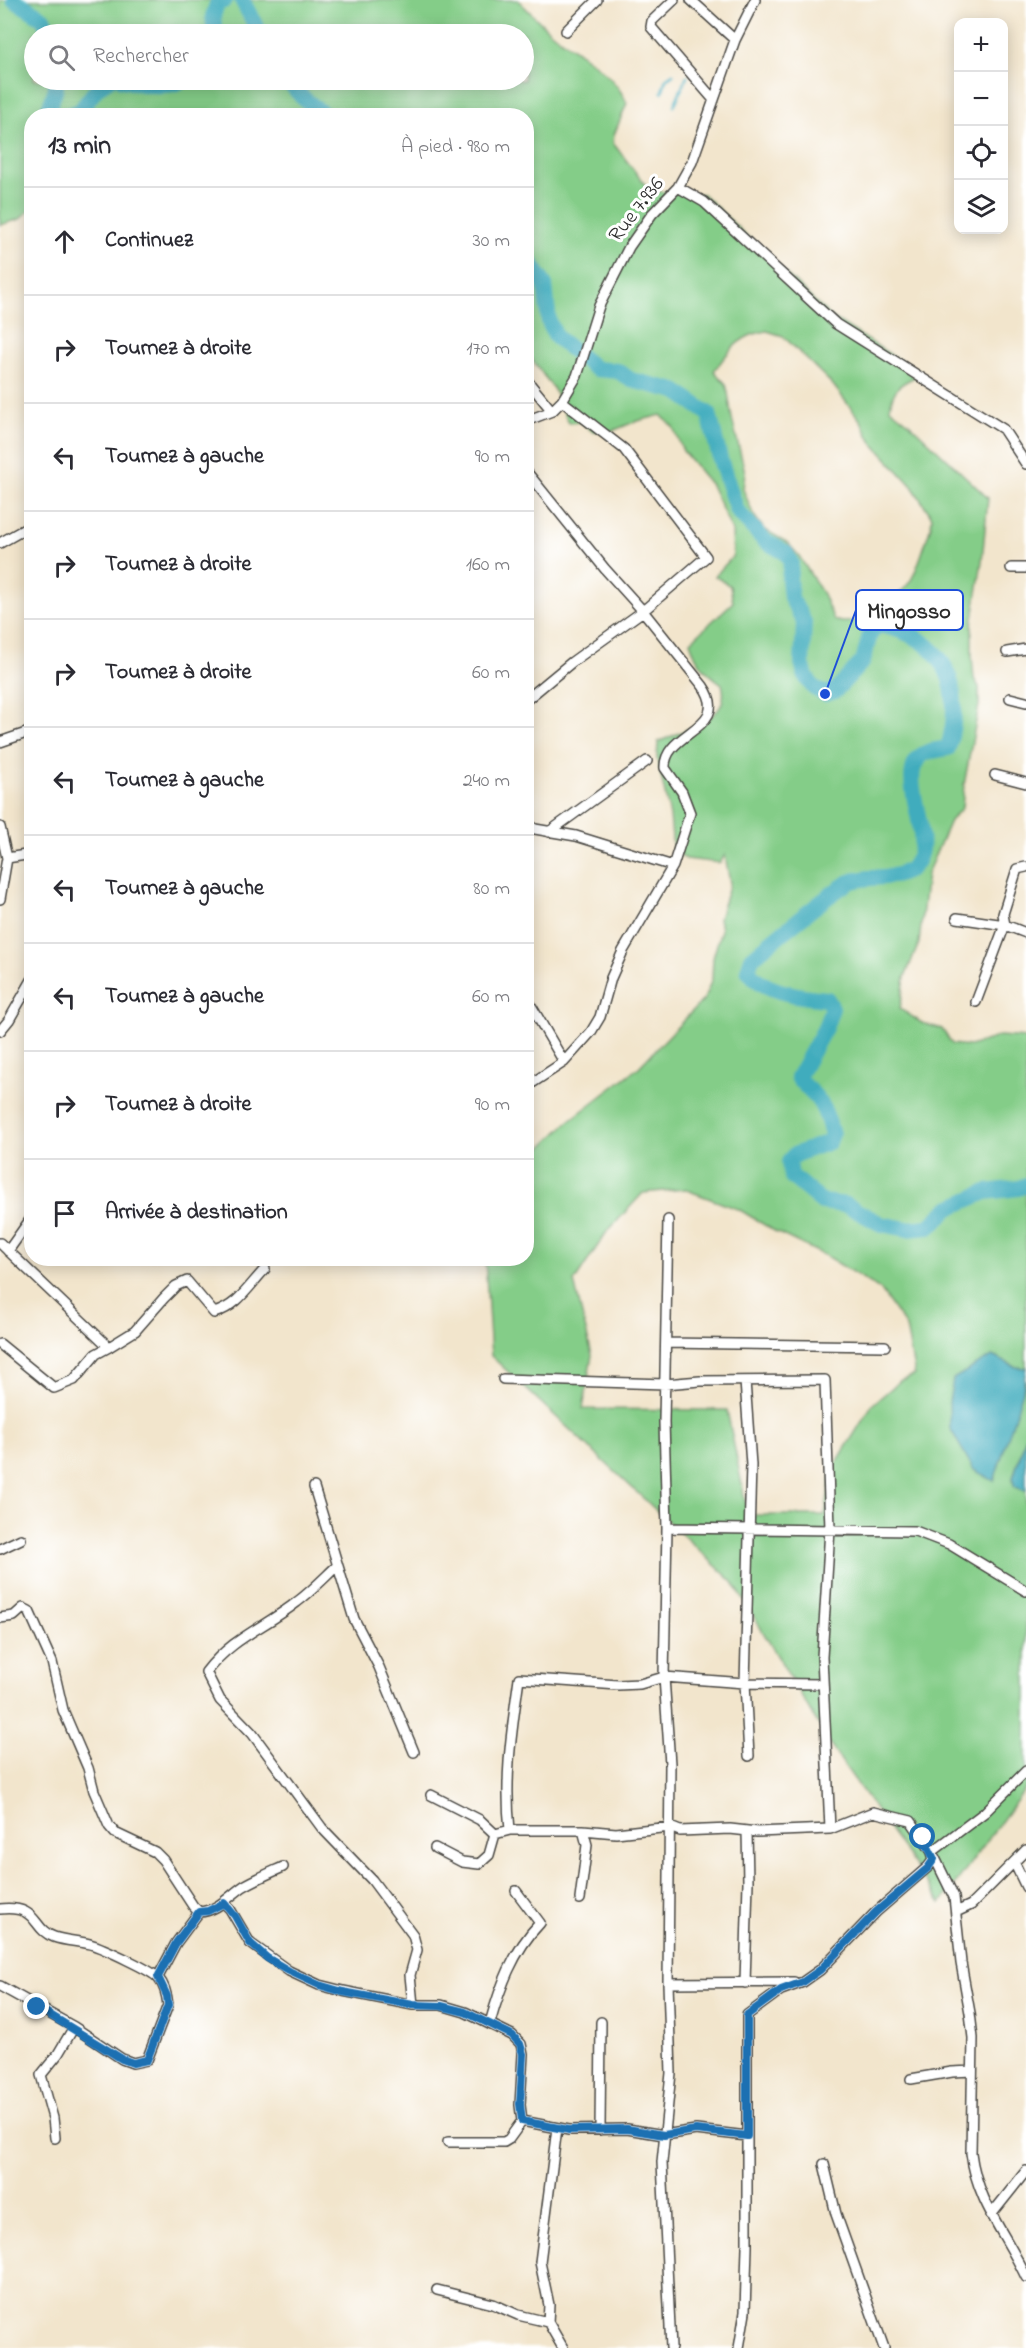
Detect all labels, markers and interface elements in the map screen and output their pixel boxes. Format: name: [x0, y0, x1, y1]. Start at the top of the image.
map controls: [954, 18, 1008, 234]
button: +: [954, 18, 1008, 72]
search box: [24, 24, 534, 90]
icon: search: [45, 41, 78, 74]
text: Rechercher: [93, 41, 189, 73]
button: −: [954, 72, 1008, 126]
button: locate: [954, 126, 1008, 180]
text: 13 min: [48, 128, 111, 166]
text: À pied · 980 m: [401, 133, 510, 162]
street label: Rue 7.936: [602, 171, 672, 249]
button: layers: [954, 180, 1008, 234]
icon: ahead: [48, 225, 81, 258]
text: Continuez: [105, 225, 193, 257]
text: 30 m: [473, 227, 510, 256]
icon: right: [48, 333, 81, 366]
text: Tournez à droite: [105, 333, 251, 365]
text: 170 m: [466, 335, 510, 364]
icon: left: [48, 441, 81, 474]
text: Tournez à gauche: [105, 441, 264, 473]
text: 90 m: [475, 443, 510, 472]
icon: right: [48, 549, 81, 582]
text: Tournez à droite: [105, 549, 251, 581]
text: 160 m: [466, 551, 510, 580]
callout: Mingosso: [856, 590, 963, 630]
text: Mingosso: [867, 597, 951, 630]
icon: right: [48, 657, 81, 690]
text: Tournez à droite: [105, 657, 251, 689]
text: 60 m: [472, 659, 510, 688]
icon: left: [48, 765, 81, 798]
text: Tournez à gauche: [105, 765, 264, 797]
text: 240 m: [463, 767, 510, 796]
icon: left: [48, 873, 81, 906]
text: Tournez à gauche: [105, 873, 264, 905]
text: 80 m: [473, 875, 510, 904]
icon: left: [48, 981, 81, 1014]
text: Tournez à gauche: [105, 981, 264, 1013]
text: 60 m: [472, 983, 510, 1012]
icon: right: [48, 1089, 81, 1122]
text: Tournez à droite: [105, 1089, 251, 1121]
text: 90 m: [475, 1091, 510, 1120]
icon: arrive: [48, 1197, 81, 1230]
text: Arrivée à destination: [105, 1197, 288, 1229]
route start: [909, 1823, 935, 1849]
route end: [23, 1993, 49, 2019]

